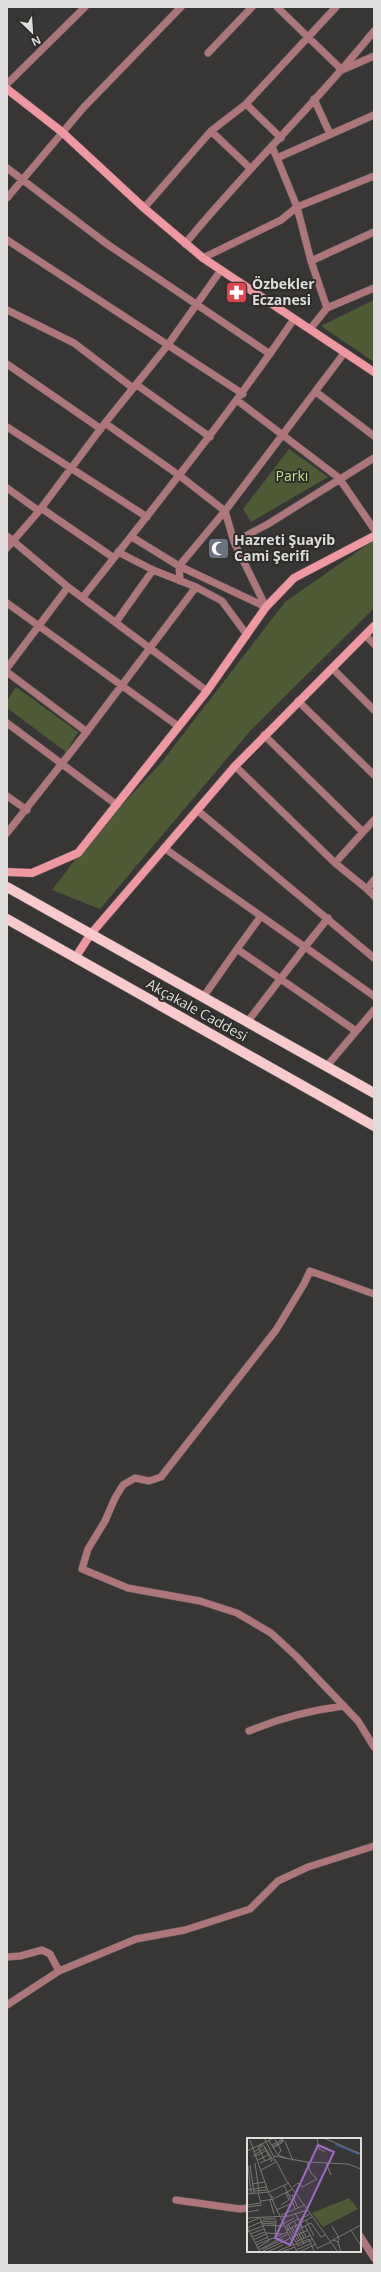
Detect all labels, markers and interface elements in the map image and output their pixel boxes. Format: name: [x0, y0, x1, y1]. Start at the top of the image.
north arrow: [12, 12, 52, 52]
text: N: [29, 33, 44, 50]
place label: Özbekler Eczanesi: [252, 274, 315, 309]
pharmacy icon: Özbekler Eczanesi: [223, 279, 249, 305]
park label: Parkı: [276, 466, 308, 485]
place label: Hazreti Şuayib Cami Şerifi: [234, 530, 335, 565]
mosque icon: Hazreti Şuayib Cami Şerifi: [206, 535, 232, 561]
street label: Akçakale Caddesi: [143, 974, 251, 1045]
inset map: [247, 2138, 361, 2252]

